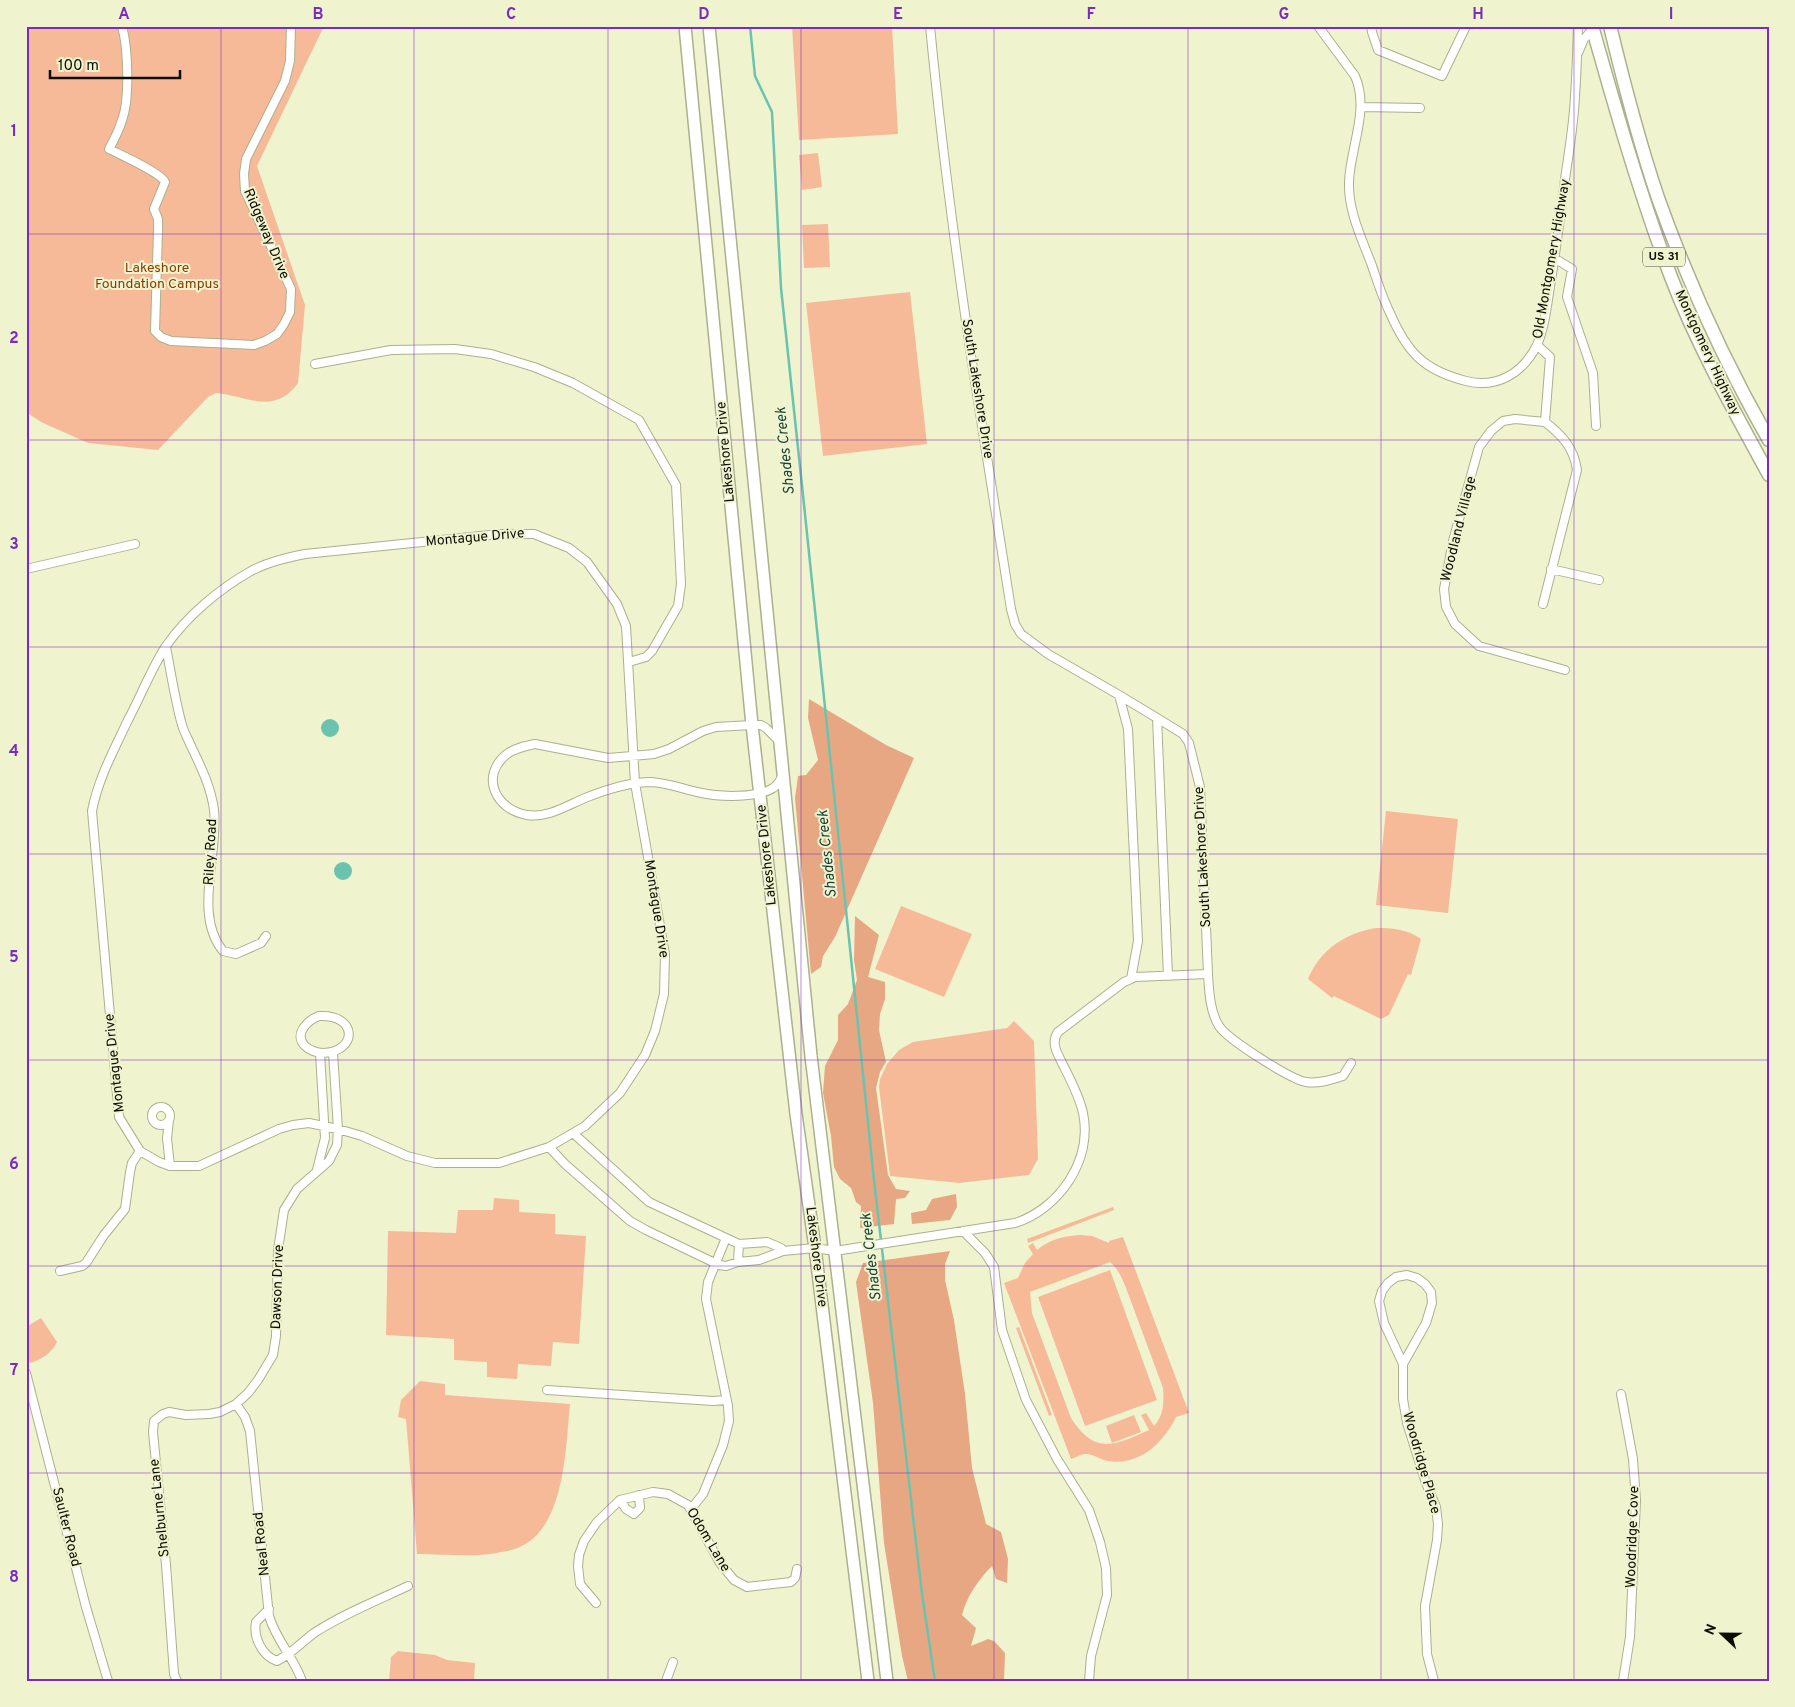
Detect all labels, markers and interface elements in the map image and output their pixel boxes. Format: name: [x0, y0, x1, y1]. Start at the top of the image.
text: A: [118, 5, 130, 25]
text: B: [312, 5, 324, 25]
text: C: [506, 5, 516, 25]
text: D: [698, 5, 710, 25]
text: E: [893, 5, 903, 25]
text: F: [1086, 5, 1096, 25]
text: G: [1279, 5, 1289, 25]
text: H: [1472, 5, 1484, 25]
text: I: [1669, 5, 1673, 25]
scale bar: [50, 48, 180, 80]
text: 100 m: [58, 57, 99, 76]
text: 1: [11, 122, 17, 142]
street label: Old Montgomery Highway: [1530, 178, 1574, 340]
street label: Ridgeway Drive: [239, 186, 293, 282]
road number: US 31: [1643, 248, 1685, 266]
park label: Lakeshore Foundation Campus: [95, 260, 219, 293]
street label: Montgomery Highway: [1670, 287, 1744, 419]
street label: South Lakeshore Drive: [958, 318, 996, 460]
text: 2: [9, 329, 19, 349]
street label: Lakeshore Drive: [713, 401, 739, 503]
water label: Shades Creek: [772, 406, 800, 496]
street label: Woodland Village: [1438, 474, 1480, 584]
street label: Montague Drive: [425, 525, 525, 551]
text: 3: [9, 535, 19, 555]
text: 4: [9, 742, 19, 762]
street label: South Lakeshore Drive: [1191, 786, 1215, 928]
street label: Lakeshore Drive: [753, 804, 781, 906]
water label: Shades Creek: [814, 809, 842, 899]
street label: Riley Road: [201, 818, 221, 886]
street label: Montague Drive: [640, 859, 672, 959]
text: 5: [9, 948, 19, 968]
street label: Montague Drive: [101, 1013, 129, 1113]
text: 6: [9, 1155, 19, 1175]
street label: Lakeshore Drive: [801, 1206, 831, 1308]
water label: Shades Creek: [857, 1212, 887, 1302]
street label: Dawson Drive: [268, 1244, 288, 1330]
text: 7: [10, 1361, 18, 1381]
street label: Woodridge Place: [1398, 1410, 1444, 1516]
street label: Shelburne Lane: [146, 1458, 174, 1558]
street label: Saulter Road: [48, 1486, 84, 1568]
street label: Woodridge Cove: [1623, 1486, 1643, 1588]
street label: Odom Lane: [682, 1505, 734, 1575]
street label: Neal Road: [250, 1511, 274, 1577]
text: 8: [9, 1568, 19, 1588]
north arrow: [1698, 1610, 1748, 1660]
text: N: [1702, 1622, 1721, 1638]

